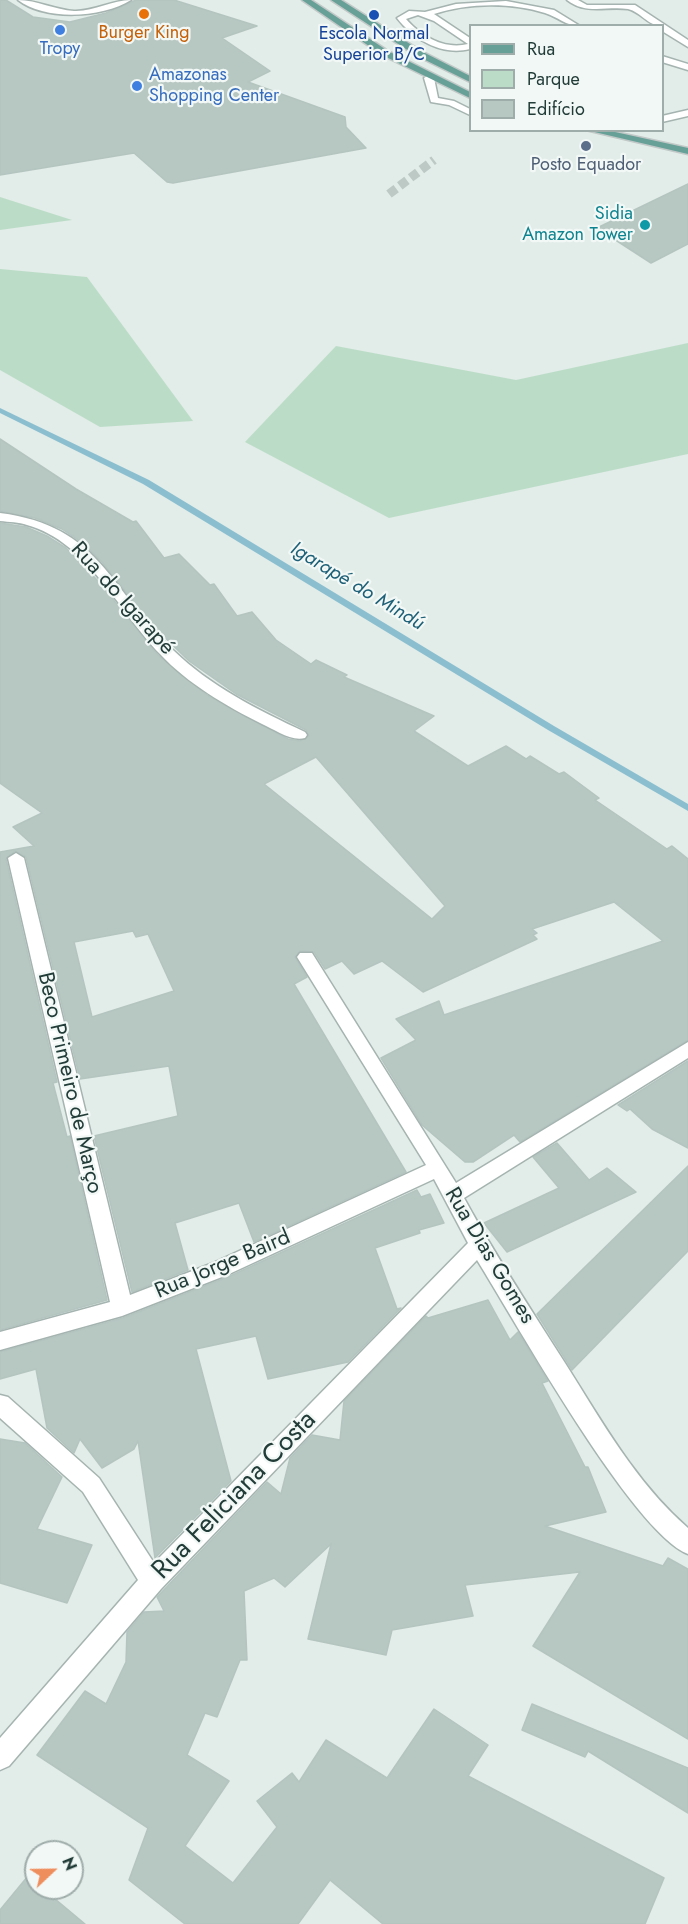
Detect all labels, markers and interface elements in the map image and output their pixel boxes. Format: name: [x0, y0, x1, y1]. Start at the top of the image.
marker: Burger King: [137, 7, 151, 21]
marker: Escola Normal Superior B/C: [367, 8, 381, 22]
marker: Tropy: [53, 23, 67, 37]
place label: Burger King: [98, 23, 190, 45]
place label: Escola Normal Superior B/C: [319, 24, 429, 66]
legend: [469, 24, 664, 132]
text: Rua: [527, 36, 555, 62]
place label: Tropy: [40, 39, 80, 61]
place label: Amazonas Shopping Center: [149, 65, 279, 107]
text: Parque: [527, 66, 580, 92]
marker: Amazonas Shopping Center: [130, 79, 144, 93]
text: Edifício: [527, 96, 585, 122]
marker: Posto Equador: [579, 139, 593, 153]
place label: Posto Equador: [531, 155, 641, 177]
place label: Sidia Amazon Tower: [522, 204, 633, 246]
marker: Sidia Amazon Tower: [638, 218, 652, 232]
street label: Rua do Igarapé: [64, 537, 180, 661]
water label: Igarapé do Mindú: [286, 538, 428, 636]
street label: Beco Primeiro de Março: [31, 970, 107, 1196]
street label: Rua Dias Gomes: [438, 1183, 540, 1329]
street label: Rua Jorge Baird: [151, 1225, 295, 1305]
street label: Rua Feliciana Costa: [146, 1405, 324, 1587]
north arrow: [24, 1840, 84, 1900]
text: N: [56, 1854, 82, 1874]

